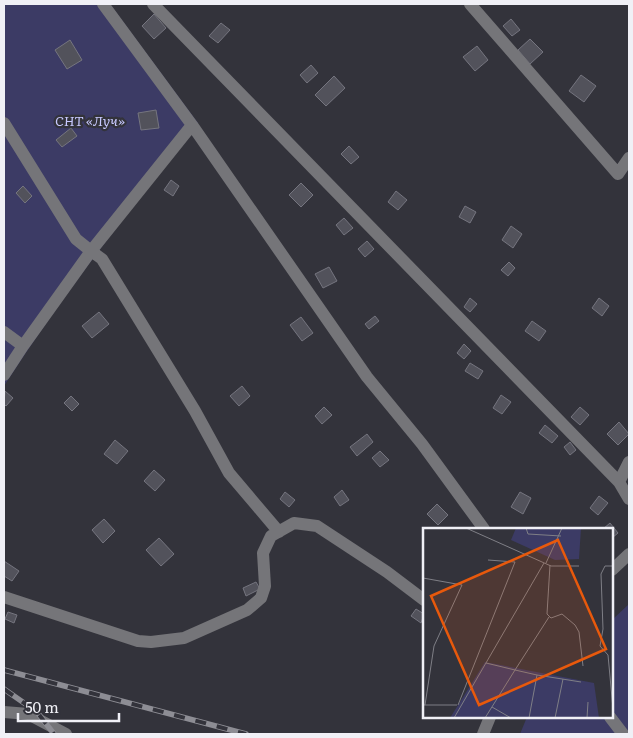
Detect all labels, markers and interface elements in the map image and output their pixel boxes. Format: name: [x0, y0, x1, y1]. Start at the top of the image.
park label: СНТ «Луч»: [55, 110, 125, 130]
inset map: [423, 528, 613, 718]
scale bar: [18, 690, 119, 722]
text: 50 m: [25, 695, 59, 718]

